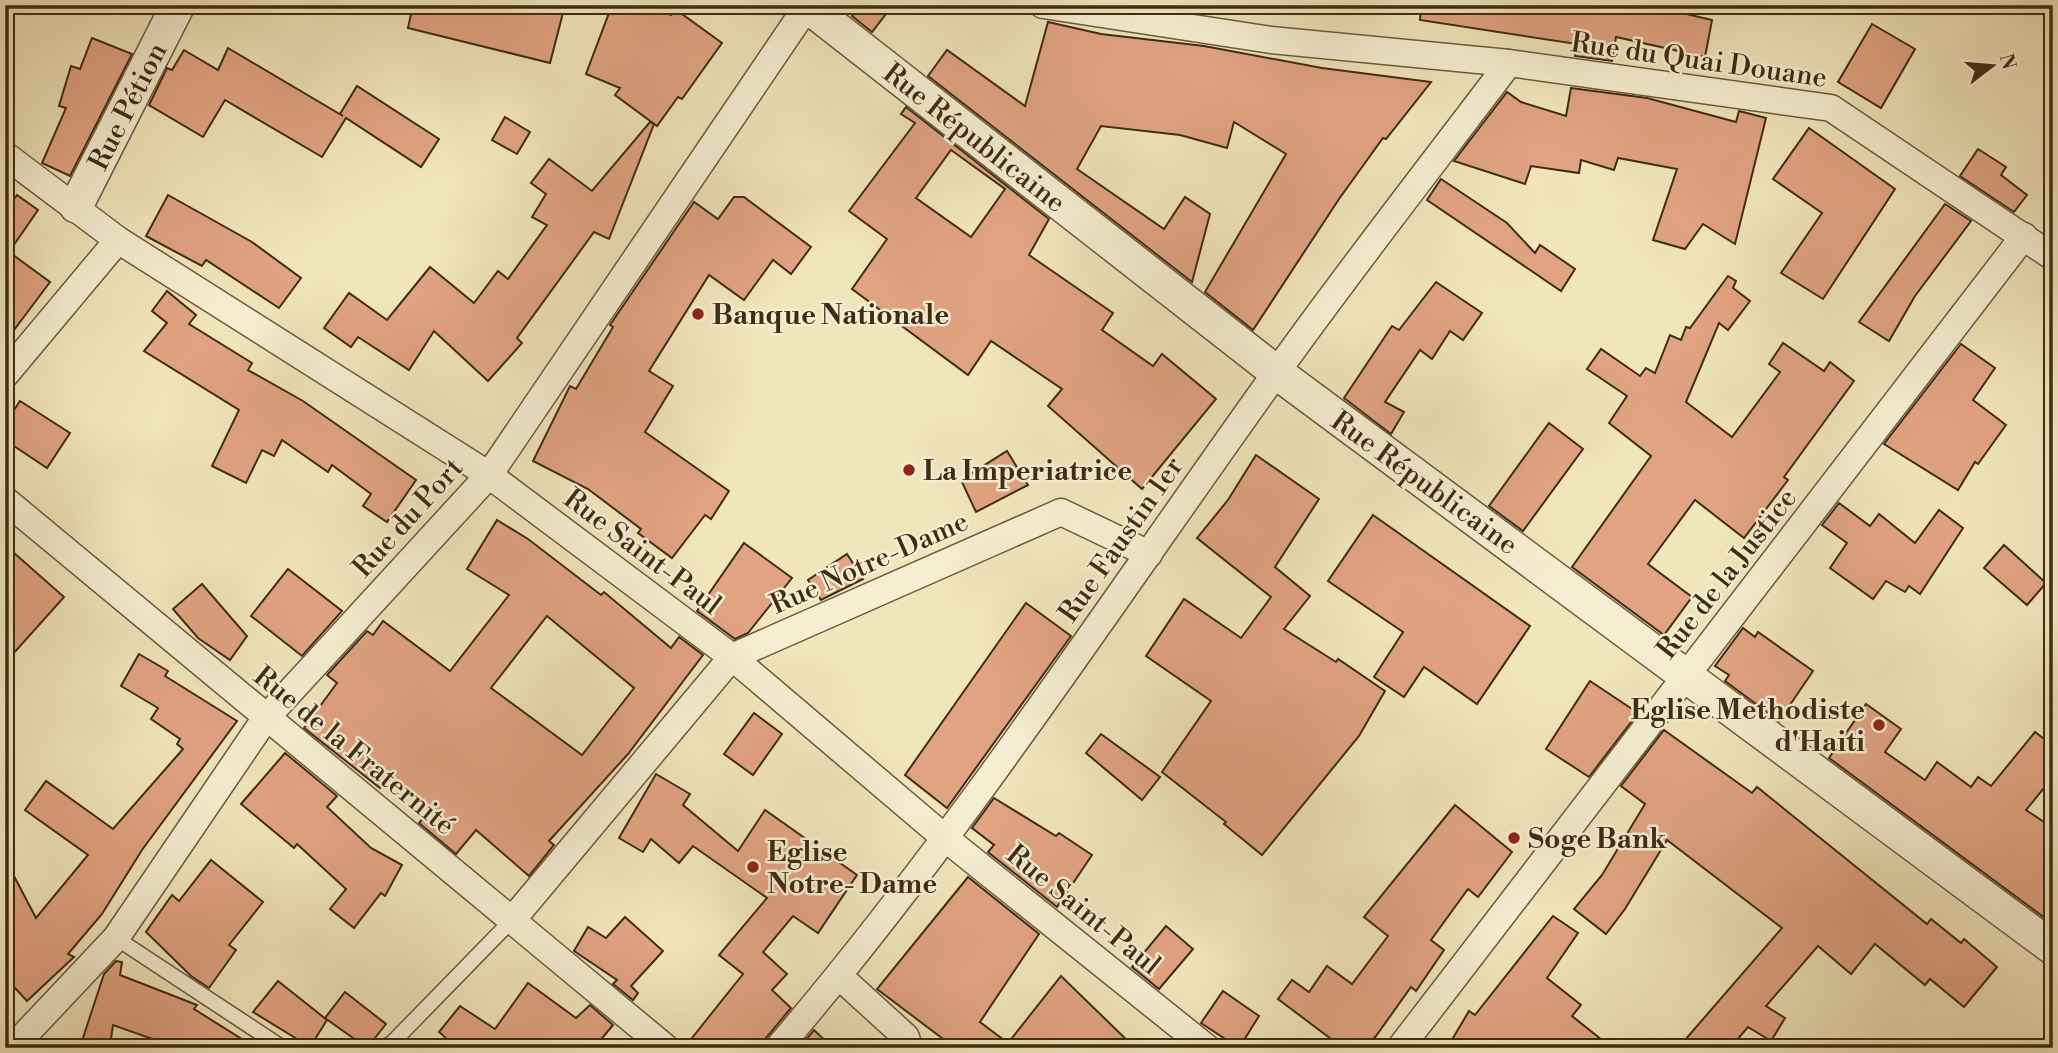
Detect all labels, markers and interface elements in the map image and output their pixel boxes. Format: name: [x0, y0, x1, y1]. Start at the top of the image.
street label: Rue du Quai Douane: [1568, 25, 1829, 96]
north arrow: [1956, 32, 2026, 102]
street label: Rue Pétion: [81, 37, 175, 176]
text: N: [1994, 51, 2021, 72]
street label: Rue Républicaine: [876, 56, 1073, 220]
place label: Banque Nationale: [712, 298, 949, 333]
marker: Banque Nationale: [690, 306, 706, 322]
street label: Rue Républicaine: [1324, 404, 1524, 563]
street label: Rue Faustin 1er: [1051, 450, 1191, 630]
street label: Rue du Port: [345, 451, 471, 585]
place label: La Imperiatrice: [923, 454, 1132, 489]
marker: La Imperiatrice: [901, 462, 917, 478]
street label: Rue Saint-Paul: [556, 482, 728, 623]
street label: Rue de la Justice: [1650, 482, 1805, 666]
street label: Rue Notre-Dame: [765, 504, 974, 623]
street label: Rue de la Fraternité: [246, 659, 462, 843]
place label: Eglise Methodiste d'Haiti: [1631, 693, 1865, 760]
marker: Eglise Methodiste d'Haiti: [1871, 717, 1887, 733]
place label: Soge Bank: [1528, 822, 1667, 857]
marker: Soge Bank: [1506, 830, 1522, 846]
place label: Eglise Notre- Dame: [767, 835, 937, 902]
street label: Rue Saint-Paul: [999, 837, 1167, 983]
marker: Eglise Notre- Dame: [745, 859, 761, 875]

